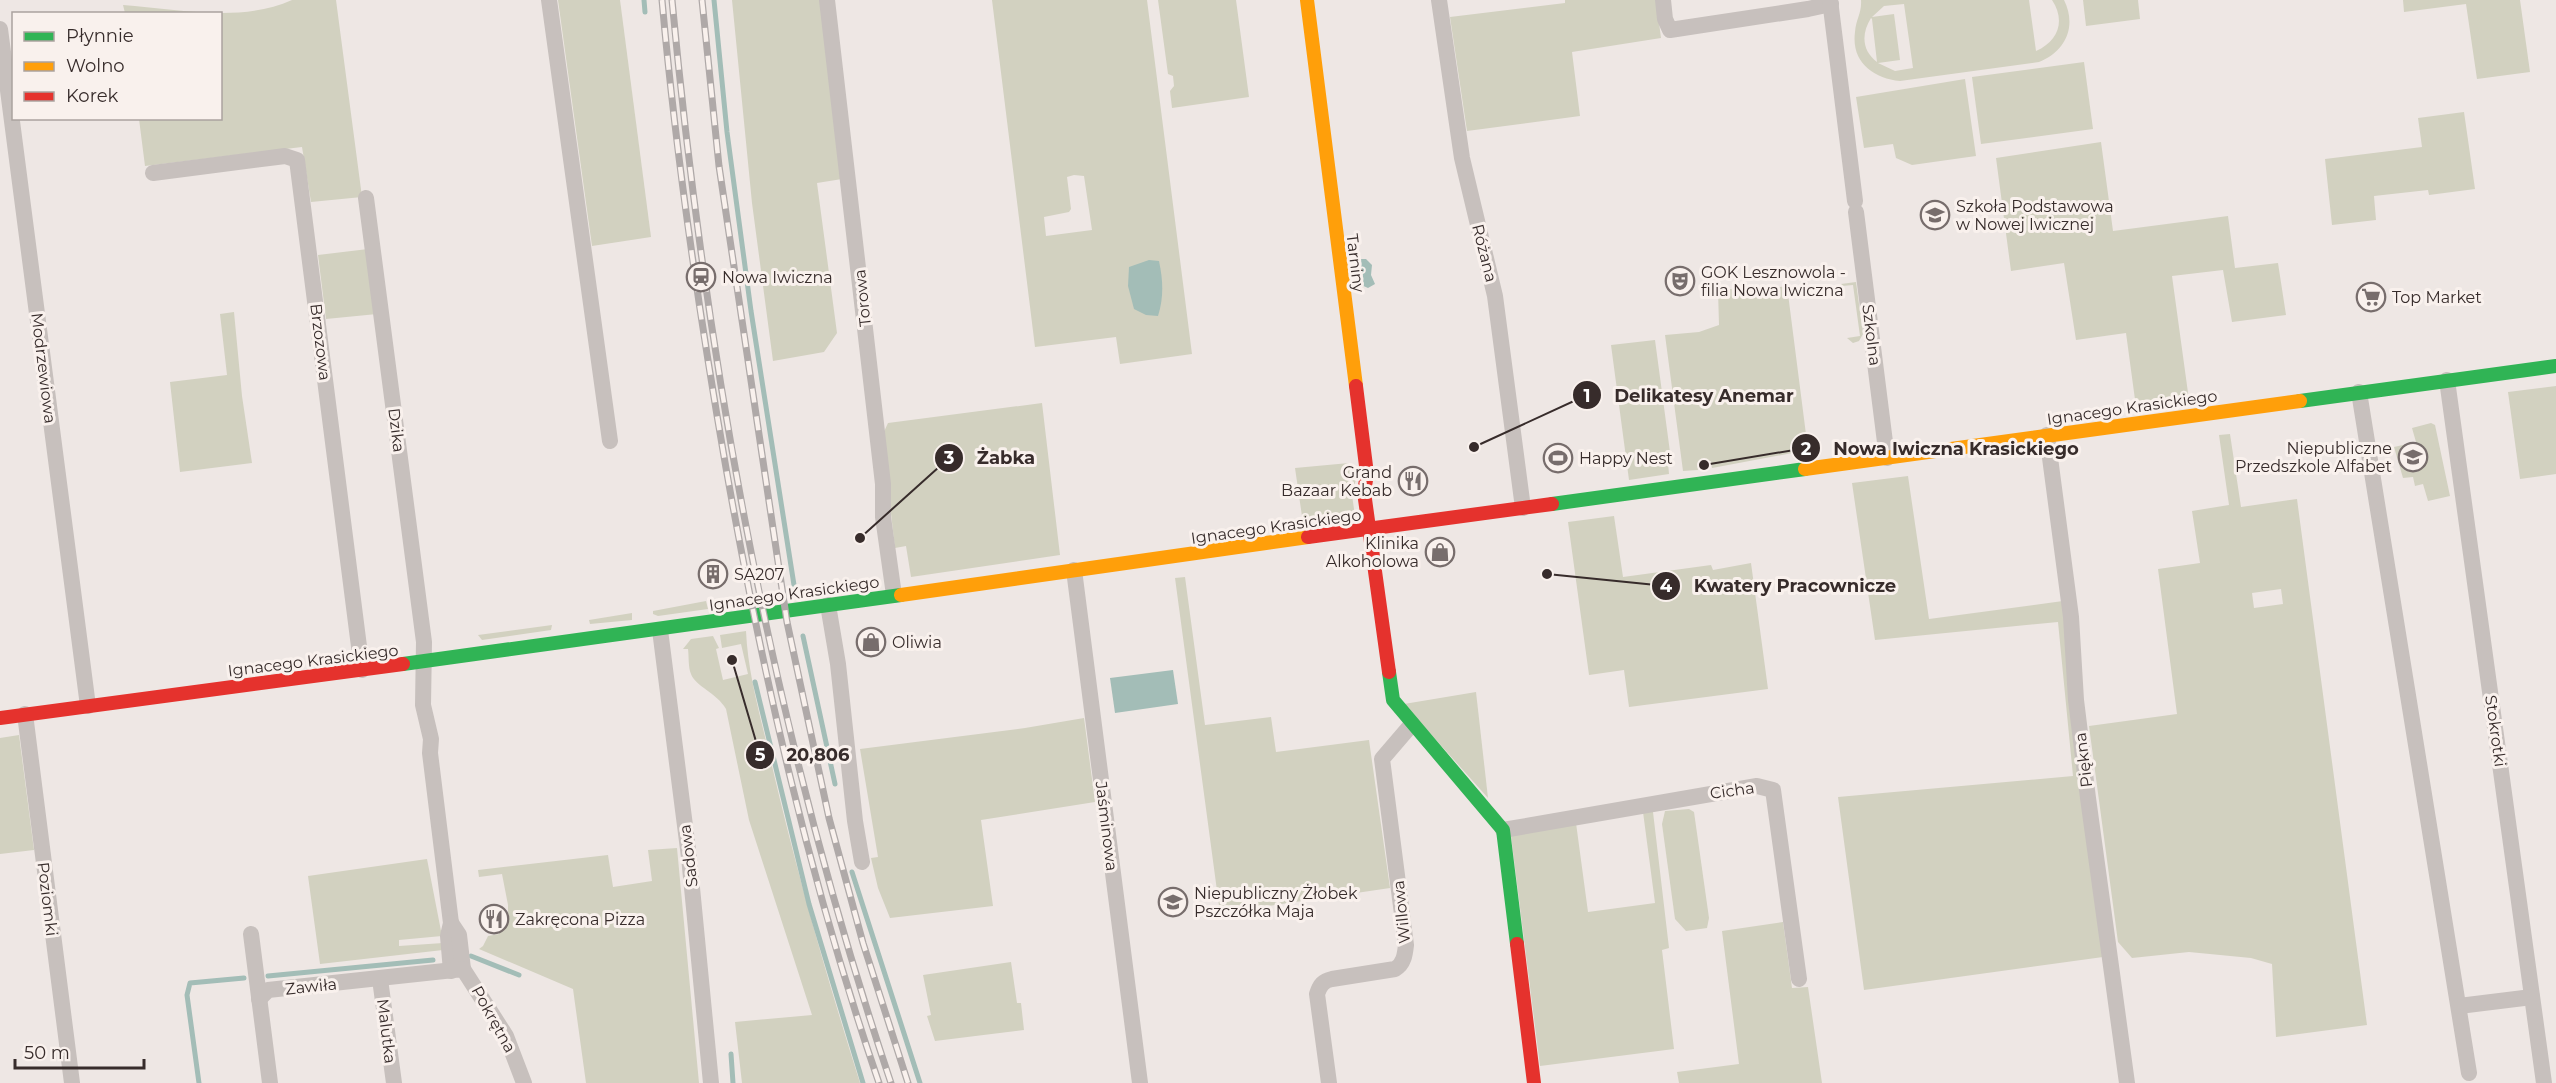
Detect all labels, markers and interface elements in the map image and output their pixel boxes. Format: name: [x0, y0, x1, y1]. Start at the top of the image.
legend: [12, 12, 222, 120]
text: Płynnie: [66, 25, 134, 47]
text: Wolno: [66, 55, 125, 77]
text: Korek: [66, 85, 119, 107]
place label: Szkoła Podstawowa w Nowej Iwicznej: [1956, 197, 2114, 234]
school or university icon: Szkoła Podstawowa w Nowej Iwicznej: [1919, 199, 1951, 231]
street label: Różana: [1468, 222, 1501, 284]
street label: Tarniny: [1342, 233, 1369, 294]
station icon: Nowa Iwiczna: [685, 261, 717, 293]
place label: GOK Lesznowola - filia Nowa Iwiczna: [1701, 263, 1846, 300]
theatre icon: GOK Lesznowola - filia Nowa Iwiczna: [1664, 265, 1696, 297]
place label: Nowa Iwiczna: [722, 268, 833, 287]
street label: Torowa: [850, 268, 875, 328]
supermarket icon: Top Market: [2355, 281, 2387, 313]
place label: Top Market: [2392, 288, 2482, 307]
street label: Brzozowa: [306, 302, 335, 382]
street label: Szkolna: [1858, 303, 1885, 367]
street label: Modrzewiowa: [27, 312, 60, 425]
callout: Delikatesy Anemar: [1572, 377, 1806, 413]
text: 1: [1583, 385, 1591, 407]
text: Delikatesy Anemar: [1614, 385, 1794, 407]
street label: Ignacego Krasickiego: [2046, 386, 2218, 429]
street label: Dzika: [384, 407, 409, 453]
callout: Nowa Iwiczna Krasickiego: [1791, 430, 2091, 466]
text: 2: [1801, 438, 1812, 460]
text: Nowa Iwiczna Krasickiego: [1833, 438, 2079, 460]
place label: Niepubliczne Przedszkole Alfabet: [2235, 439, 2393, 476]
callout: Żabka: [934, 440, 1047, 476]
school or university icon: Niepubliczne Przedszkole Alfabet: [2397, 441, 2429, 473]
sports icon: Happy Nest: [1542, 442, 1574, 474]
text: 3: [943, 447, 955, 469]
text: Żabka: [977, 447, 1035, 469]
place label: Happy Nest: [1579, 449, 1673, 468]
place label: Grand Bazaar Kebab: [1281, 463, 1392, 500]
restaurant icon: Grand Bazaar Kebab: [1397, 465, 1429, 497]
street label: Ignacego Krasickiego: [1190, 505, 1362, 548]
place label: Klinika Alkoholowa: [1326, 534, 1419, 571]
shop icon: Klinika Alkoholowa: [1424, 536, 1456, 568]
building icon: SA207: [697, 558, 729, 590]
place label: SA207: [734, 565, 784, 584]
callout: Kwatery Pracownicze: [1651, 568, 1908, 604]
street label: Ignacego Krasickiego: [708, 572, 880, 615]
text: 4: [1660, 575, 1673, 597]
text: Kwatery Pracownicze: [1694, 575, 1896, 597]
shop icon: Oliwia: [855, 626, 887, 658]
place label: Oliwia: [892, 633, 942, 652]
street label: Ignacego Krasickiego: [227, 641, 399, 680]
street label: Stokrotki: [2481, 694, 2510, 768]
street label: Piękna: [2071, 731, 2096, 788]
callout: 20,806: [745, 737, 862, 773]
text: 5: [755, 744, 766, 766]
text: 20,806: [786, 744, 850, 766]
street label: Cicha: [1709, 778, 1756, 803]
street label: Jaśminowa: [1091, 779, 1121, 872]
street label: Sadowa: [675, 823, 702, 888]
street label: Poziomki: [34, 861, 61, 937]
street label: Willowa: [1389, 879, 1414, 944]
place label: Niepubliczny Żłobek Pszczółka Maja: [1194, 884, 1358, 921]
school or university icon: Niepubliczny Żłobek Pszczółka Maja: [1157, 886, 1189, 918]
restaurant icon: Zakręcona Pizza: [478, 903, 510, 935]
place label: Zakręcona Pizza: [515, 910, 645, 929]
street label: Zawiła: [284, 974, 338, 999]
street label: Pokrętna: [467, 983, 520, 1056]
street label: Malutka: [373, 998, 400, 1065]
scale bar: [15, 1032, 144, 1070]
text: 50 m: [24, 1042, 70, 1064]

